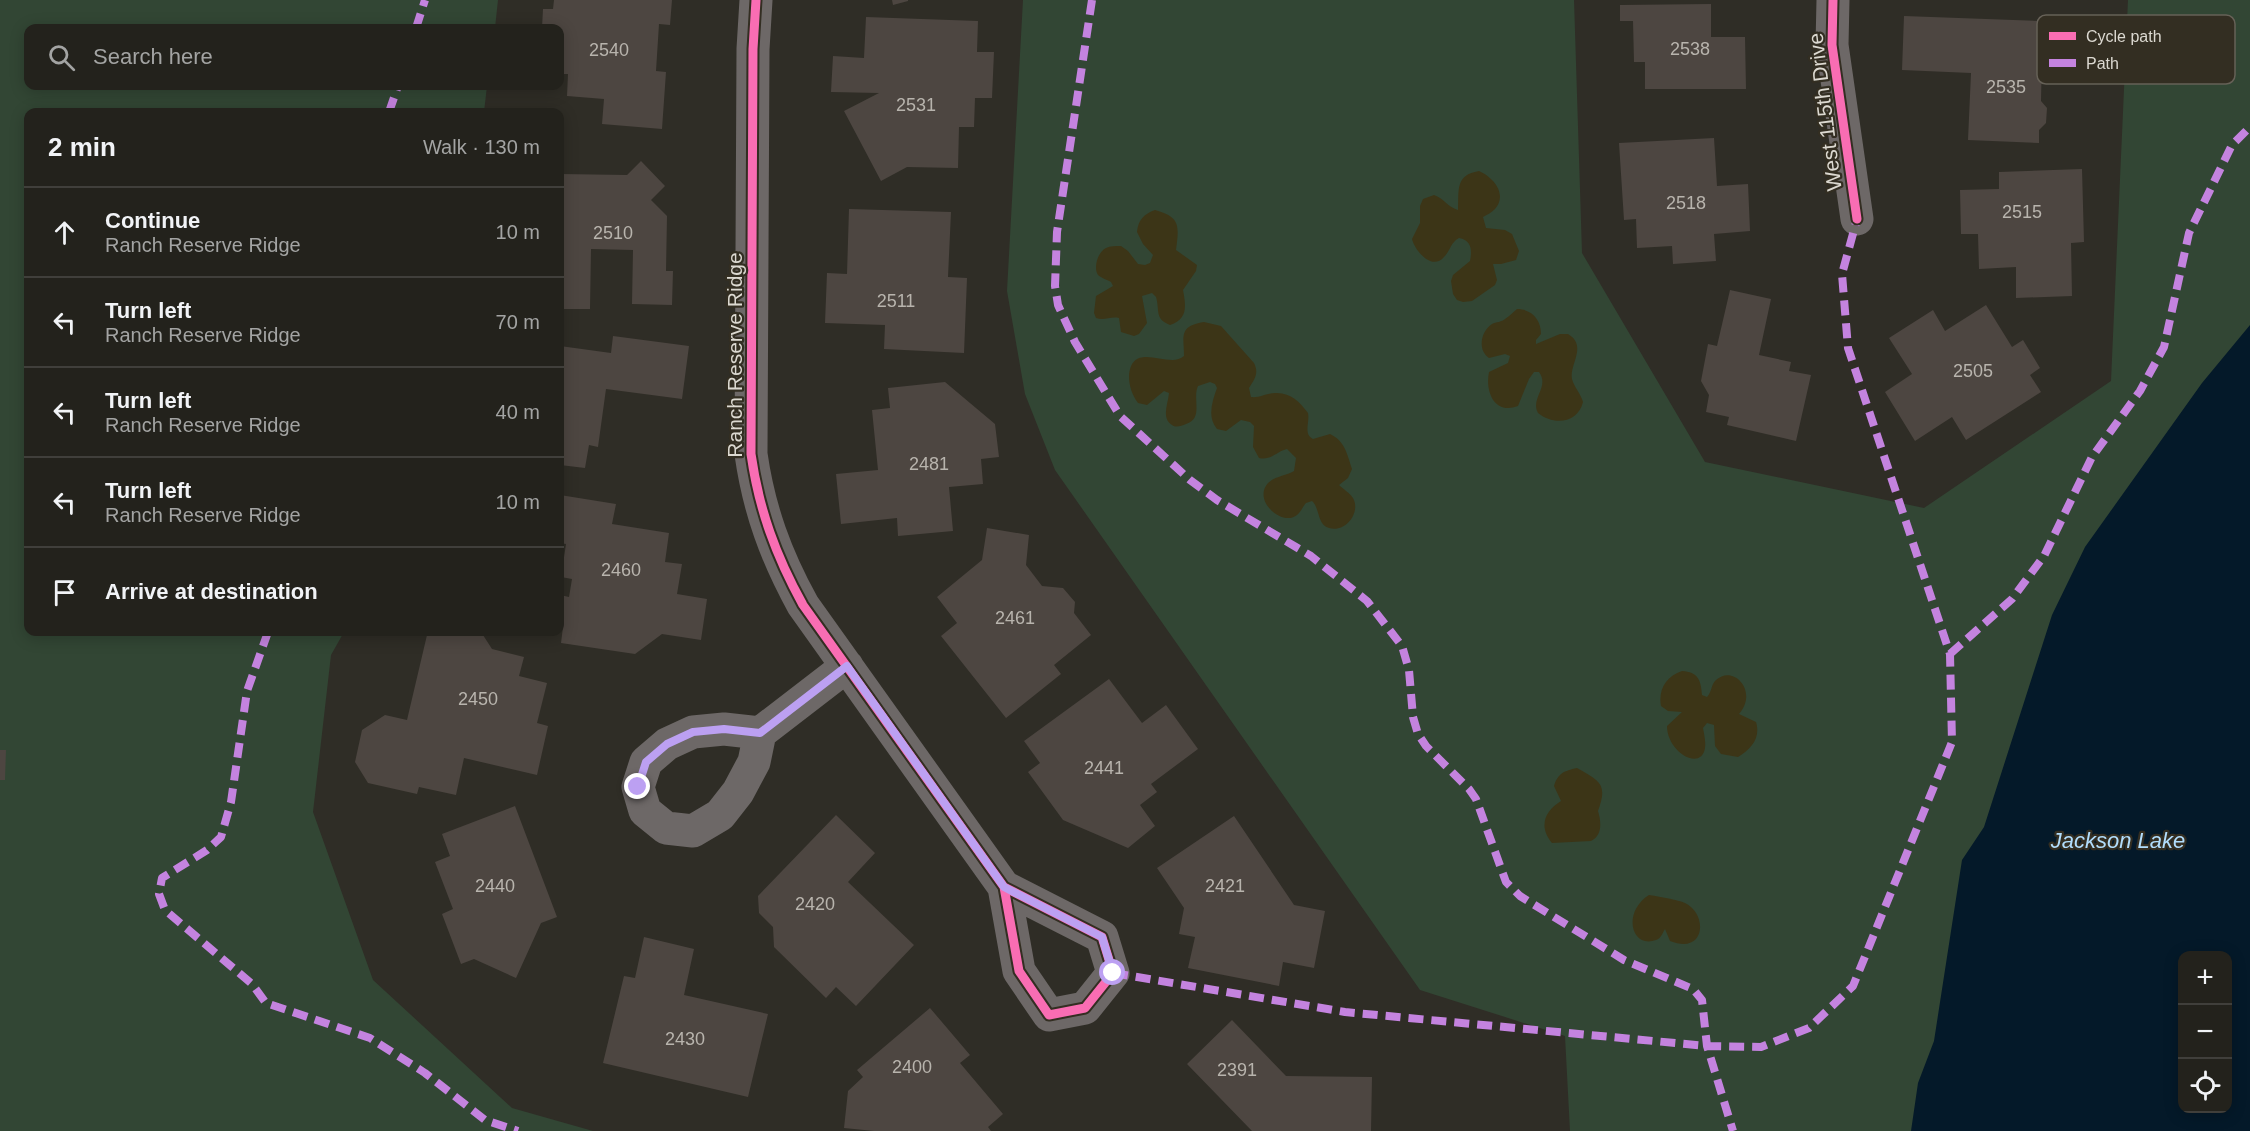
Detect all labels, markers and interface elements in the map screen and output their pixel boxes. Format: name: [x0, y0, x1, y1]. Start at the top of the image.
legend: [2037, 15, 2235, 84]
search box: [24, 24, 564, 90]
text: Cycle path: [2086, 28, 2162, 45]
street label: West 115th Drive: [1803, 32, 1846, 192]
house number: 2538: [1670, 39, 1710, 59]
house number: 2540: [589, 40, 629, 60]
icon: search: [45, 41, 78, 74]
text: Search here: [93, 44, 213, 69]
text: Path: [2086, 55, 2119, 72]
house number: 2535: [1986, 77, 2026, 97]
house number: 2531: [896, 95, 936, 115]
text: 2 min: [48, 132, 116, 162]
text: Walk · 130 m: [423, 136, 540, 158]
house number: 2518: [1666, 193, 1706, 213]
house number: 2515: [2002, 202, 2042, 222]
text: Continue: [105, 208, 200, 233]
icon: ahead: [48, 216, 81, 249]
text: 10 m: [496, 221, 540, 243]
house number: 2510: [593, 223, 633, 243]
text: Ranch Reserve Ridge: [105, 234, 301, 256]
street label: Ranch Reserve Ridge: [723, 252, 746, 458]
house number: 2511: [877, 291, 915, 311]
text: Turn left: [105, 298, 191, 323]
icon: left: [48, 306, 81, 339]
text: 70 m: [496, 311, 540, 333]
text: Ranch Reserve Ridge: [105, 324, 301, 346]
house number: 2505: [1953, 361, 1993, 381]
text: Turn left: [105, 388, 191, 413]
icon: left: [48, 396, 81, 429]
text: 40 m: [496, 401, 540, 423]
text: Ranch Reserve Ridge: [105, 414, 301, 436]
house number: 2481: [909, 454, 949, 474]
text: Turn left: [105, 478, 191, 503]
icon: left: [48, 486, 81, 519]
text: 10 m: [496, 491, 540, 513]
text: Ranch Reserve Ridge: [105, 504, 301, 526]
house number: 2460: [601, 560, 641, 580]
icon: arrive: [48, 576, 81, 609]
text: Arrive at destination: [105, 579, 318, 604]
house number: 2461: [995, 608, 1035, 628]
house number: 2450: [458, 689, 498, 709]
house number: 2441: [1084, 758, 1124, 778]
route end: [624, 773, 650, 799]
water label: Jackson Lake: [2050, 828, 2185, 853]
house number: 2440: [475, 876, 515, 896]
house number: 2421: [1205, 876, 1245, 896]
house number: 2420: [795, 894, 835, 914]
map controls: [2178, 951, 2232, 1113]
button: +: [2178, 951, 2232, 1005]
route start: [1099, 959, 1125, 985]
button: −: [2178, 1005, 2232, 1059]
house number: 2430: [665, 1029, 705, 1049]
house number: 2400: [892, 1057, 932, 1077]
button: locate: [2178, 1059, 2232, 1113]
house number: 2391: [1217, 1060, 1257, 1080]

